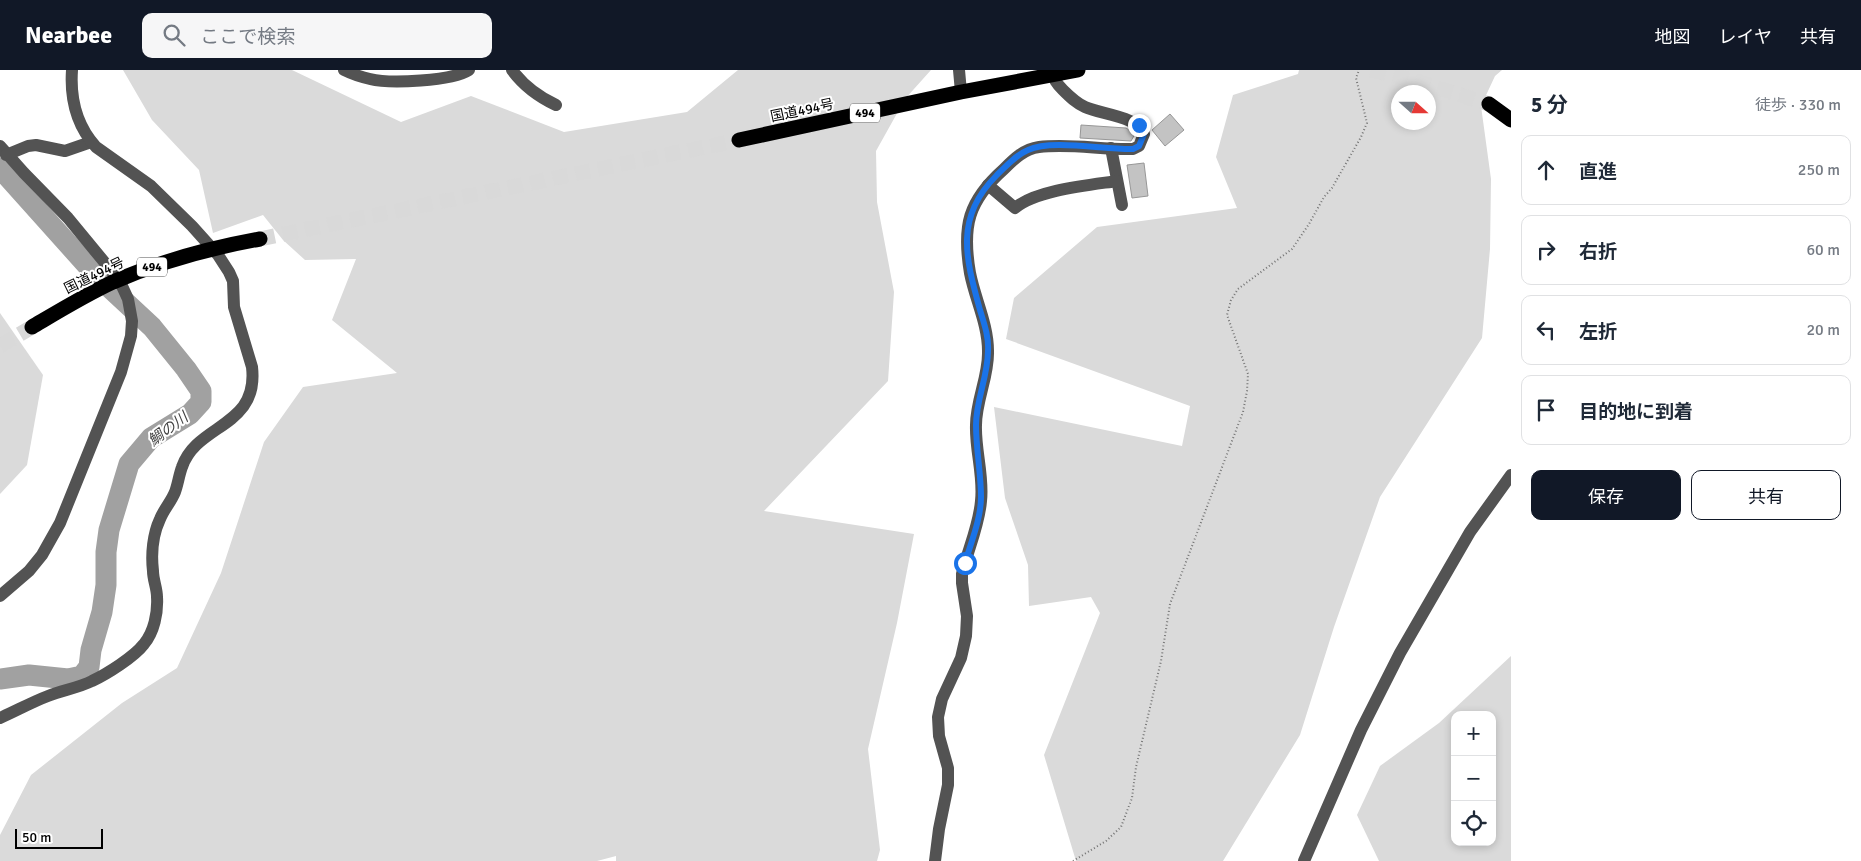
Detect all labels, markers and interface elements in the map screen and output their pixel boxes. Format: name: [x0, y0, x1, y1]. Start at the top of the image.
search box: [142, 13, 492, 58]
text: Nearbee: [25, 20, 112, 50]
icon: search: [160, 21, 188, 49]
text: ここで検索: [200, 25, 295, 49]
text: 地図: [1655, 26, 1691, 48]
text: レイヤ: [1719, 26, 1772, 48]
text: 共有: [1800, 26, 1836, 48]
north arrow: [1391, 85, 1436, 130]
text: 5 分: [1531, 92, 1568, 118]
street label: 国道494号: [769, 95, 836, 126]
text: 徒歩 · 330 m: [1755, 95, 1841, 115]
road number: 494: [850, 104, 880, 122]
route end: [1128, 114, 1151, 137]
icon: ahead: [1532, 156, 1560, 184]
text: 直進: [1579, 160, 1617, 184]
text: 250 m: [1798, 160, 1840, 180]
icon: right: [1532, 236, 1560, 264]
text: 右折: [1579, 240, 1617, 264]
text: 60 m: [1806, 240, 1840, 260]
street label: 国道494号: [61, 254, 127, 297]
road number: 494: [137, 258, 167, 276]
icon: left: [1532, 316, 1560, 344]
text: 左折: [1579, 320, 1617, 344]
text: 20 m: [1806, 320, 1840, 340]
icon: arrive: [1532, 396, 1560, 424]
text: 目的地に到着: [1579, 400, 1693, 424]
water label: 鯛の川: [145, 407, 193, 450]
button: 保存: [1531, 470, 1681, 520]
button: 共有: [1691, 470, 1841, 520]
route start: [954, 552, 977, 575]
map controls: [1451, 711, 1496, 846]
button: +: [1451, 711, 1496, 756]
button: −: [1451, 756, 1496, 801]
button: locate: [1451, 801, 1496, 846]
scale bar: [15, 826, 102, 849]
text: 50 m: [22, 829, 51, 846]

